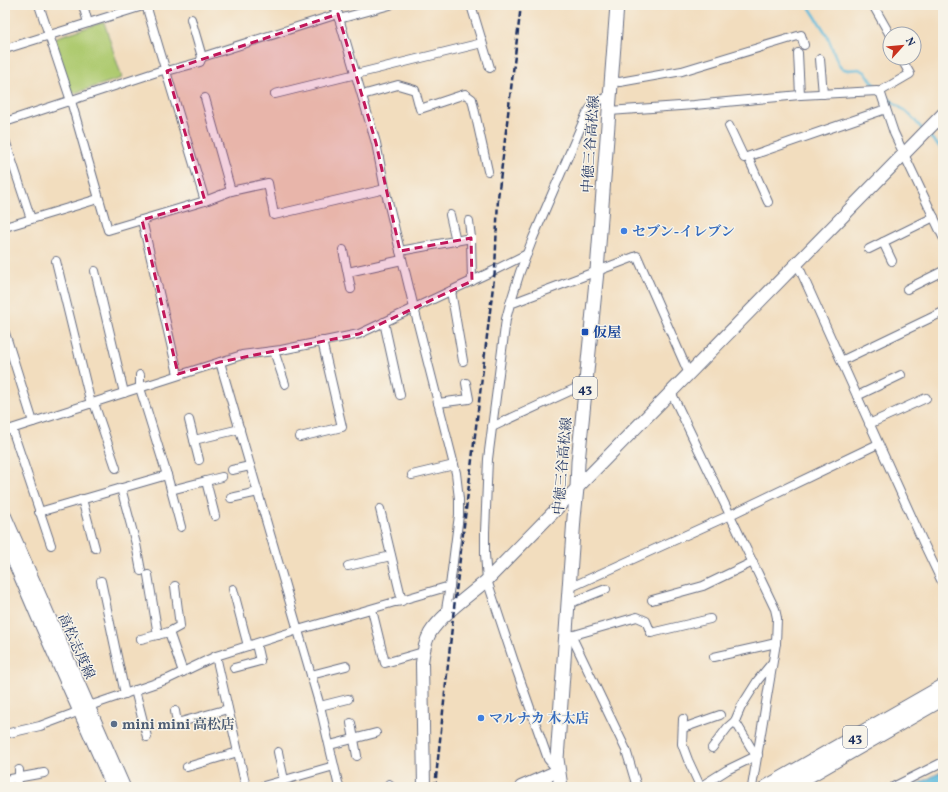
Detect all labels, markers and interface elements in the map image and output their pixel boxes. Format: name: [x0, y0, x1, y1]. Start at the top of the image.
north arrow: [882, 26, 922, 66]
text: N: [901, 35, 918, 49]
street label: 中徳三谷高松線: [579, 95, 604, 194]
place label: セブン-イレブン: [632, 223, 735, 242]
marker: セブン-イレブン: [619, 226, 629, 236]
place label: 仮屋: [593, 324, 621, 343]
marker: 仮屋: [580, 327, 590, 337]
road number: 43: [573, 377, 597, 399]
street label: 中徳三谷高松線: [550, 416, 577, 516]
street label: 高松志度線: [53, 611, 99, 682]
place label: マルナカ 木太店: [489, 710, 590, 729]
marker: マルナカ 木太店: [476, 713, 486, 723]
place label: mini mini 高松店: [122, 716, 235, 735]
marker: mini mini 高松店: [109, 719, 119, 729]
road number: 43: [843, 726, 867, 748]

